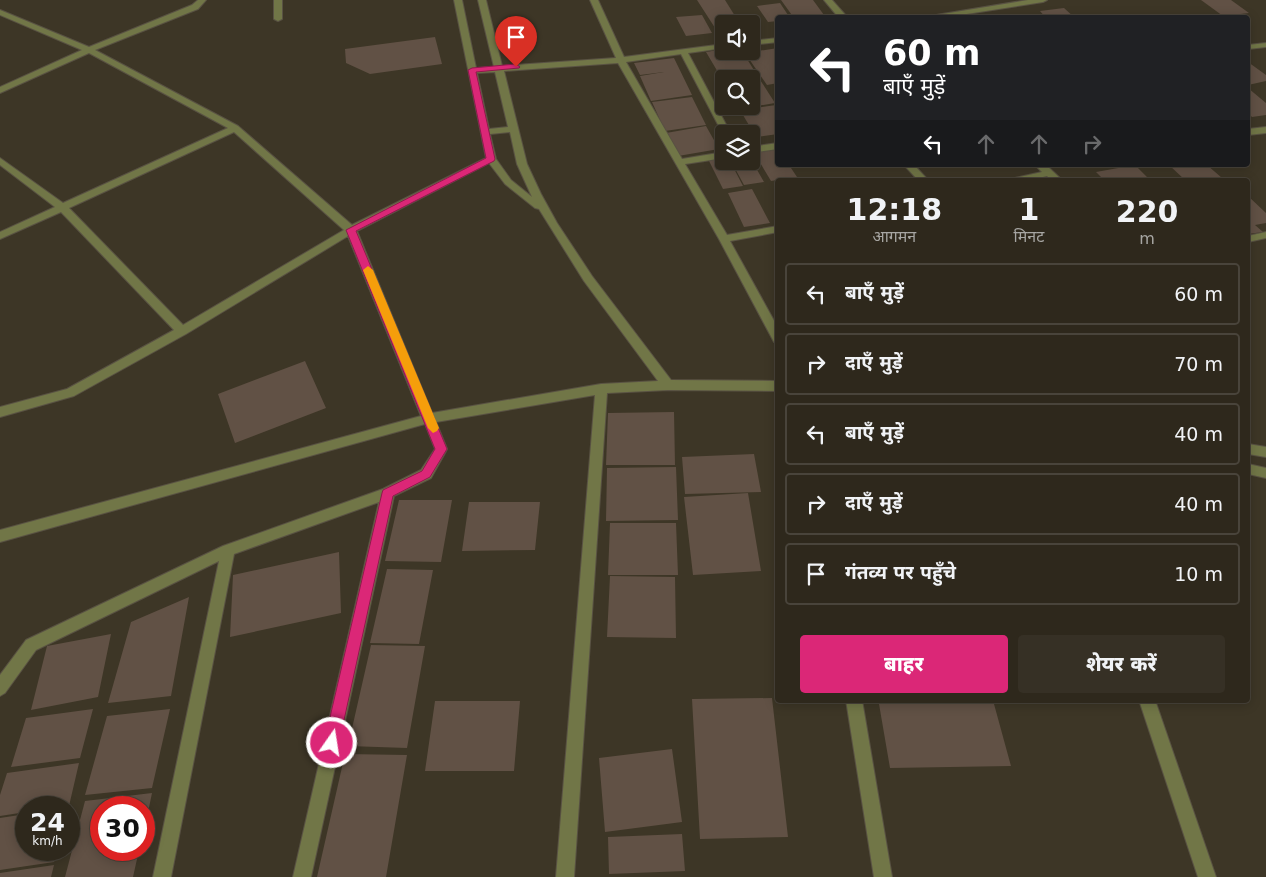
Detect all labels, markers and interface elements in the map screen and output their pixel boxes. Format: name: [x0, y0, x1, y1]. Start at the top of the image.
map controls: [715, 15, 760, 170]
button: sound: [715, 15, 760, 60]
pin: [495, 16, 537, 67]
icon: arrive: [502, 23, 530, 51]
text: 60 m: [883, 33, 980, 73]
icon: left: [800, 35, 865, 100]
button: search: [715, 70, 760, 115]
text: बाएँ मुड़ें: [883, 74, 945, 99]
button: layers: [715, 125, 760, 170]
icon: left: [919, 130, 947, 158]
icon: ahead: [972, 130, 1000, 158]
icon: ahead: [1025, 130, 1053, 158]
icon: right: [1078, 130, 1106, 158]
text: 12:18: [847, 192, 942, 227]
text: 1: [1018, 192, 1039, 227]
text: 220: [1116, 194, 1178, 229]
text: आगमन: [872, 227, 916, 246]
text: मिनट: [1014, 227, 1044, 246]
text: m: [1139, 229, 1155, 248]
icon: left: [802, 280, 830, 308]
text: बाएँ मुड़ें: [845, 281, 904, 303]
text: 60 m: [1174, 283, 1223, 305]
icon: right: [802, 350, 830, 378]
text: दाएँ मुड़ें: [845, 351, 903, 373]
text: 70 m: [1174, 353, 1223, 375]
icon: left: [802, 420, 830, 448]
text: बाएँ मुड़ें: [845, 421, 904, 443]
text: 40 m: [1174, 423, 1223, 445]
icon: right: [802, 490, 830, 518]
text: दाएँ मुड़ें: [845, 491, 903, 513]
text: 40 m: [1174, 493, 1223, 515]
icon: arrive: [802, 560, 830, 588]
text: गंतव्य पर पहुँचे: [845, 561, 956, 583]
text: 10 m: [1174, 563, 1223, 585]
button: बाहर: [800, 635, 1008, 693]
button: शेयर करें: [1018, 635, 1225, 693]
position arrow: [305, 716, 357, 768]
speed limit sign: 30: [90, 796, 155, 861]
text: 24: [30, 808, 65, 837]
text: km/h: [32, 834, 63, 848]

